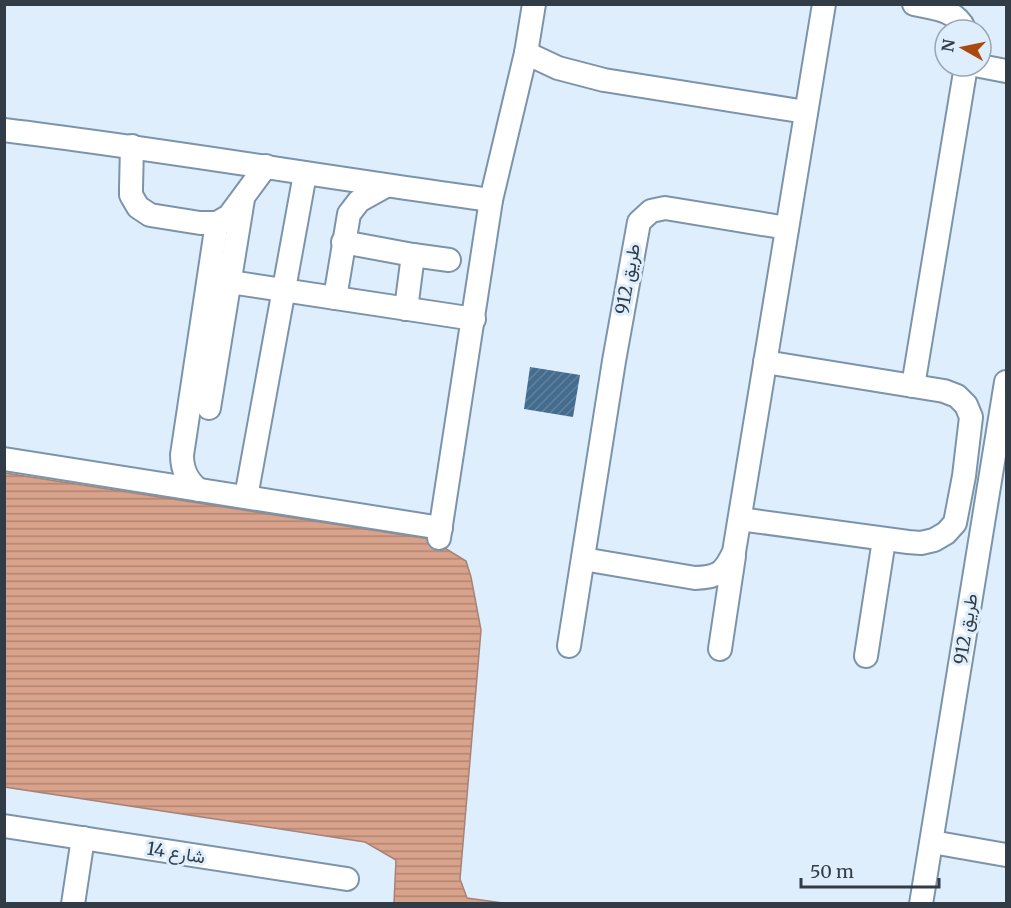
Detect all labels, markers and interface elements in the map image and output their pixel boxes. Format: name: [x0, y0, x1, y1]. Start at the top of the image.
north arrow: [933, 18, 993, 78]
text: N: [937, 37, 959, 53]
street label: طريق 912: [610, 242, 645, 316]
street label: طريق 912: [949, 592, 982, 666]
street label: شارع 14: [145, 837, 207, 869]
scale bar: [801, 851, 939, 889]
text: 50 m: [810, 860, 854, 883]

